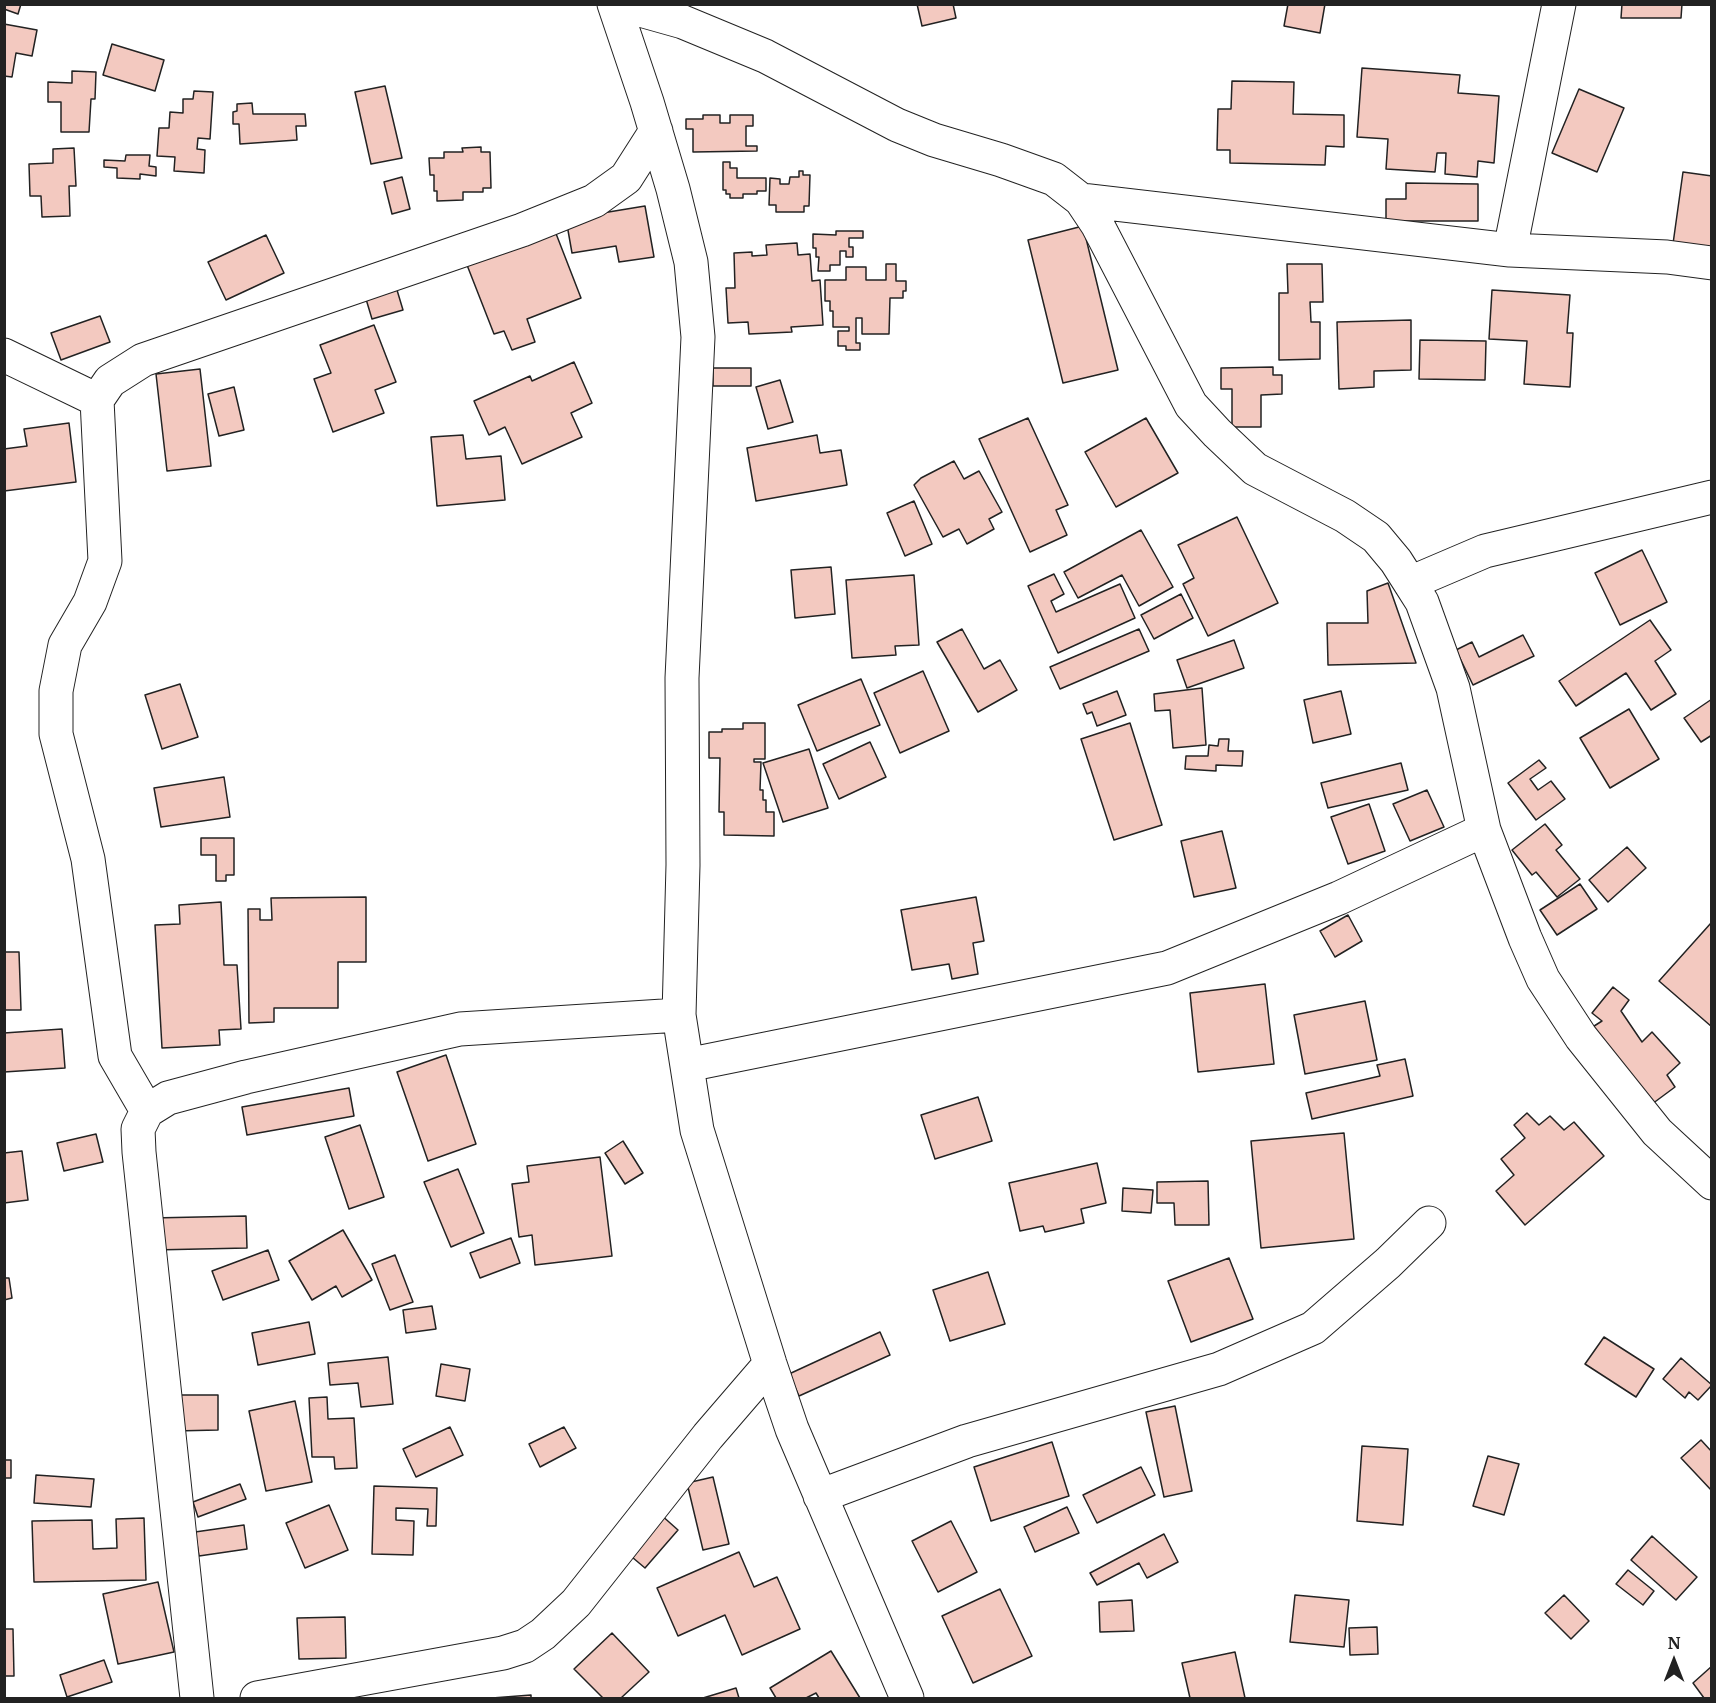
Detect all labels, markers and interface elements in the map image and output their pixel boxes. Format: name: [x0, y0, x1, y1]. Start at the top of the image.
north arrow: [1644, 1631, 1704, 1691]
text: N: [1668, 1633, 1680, 1653]

